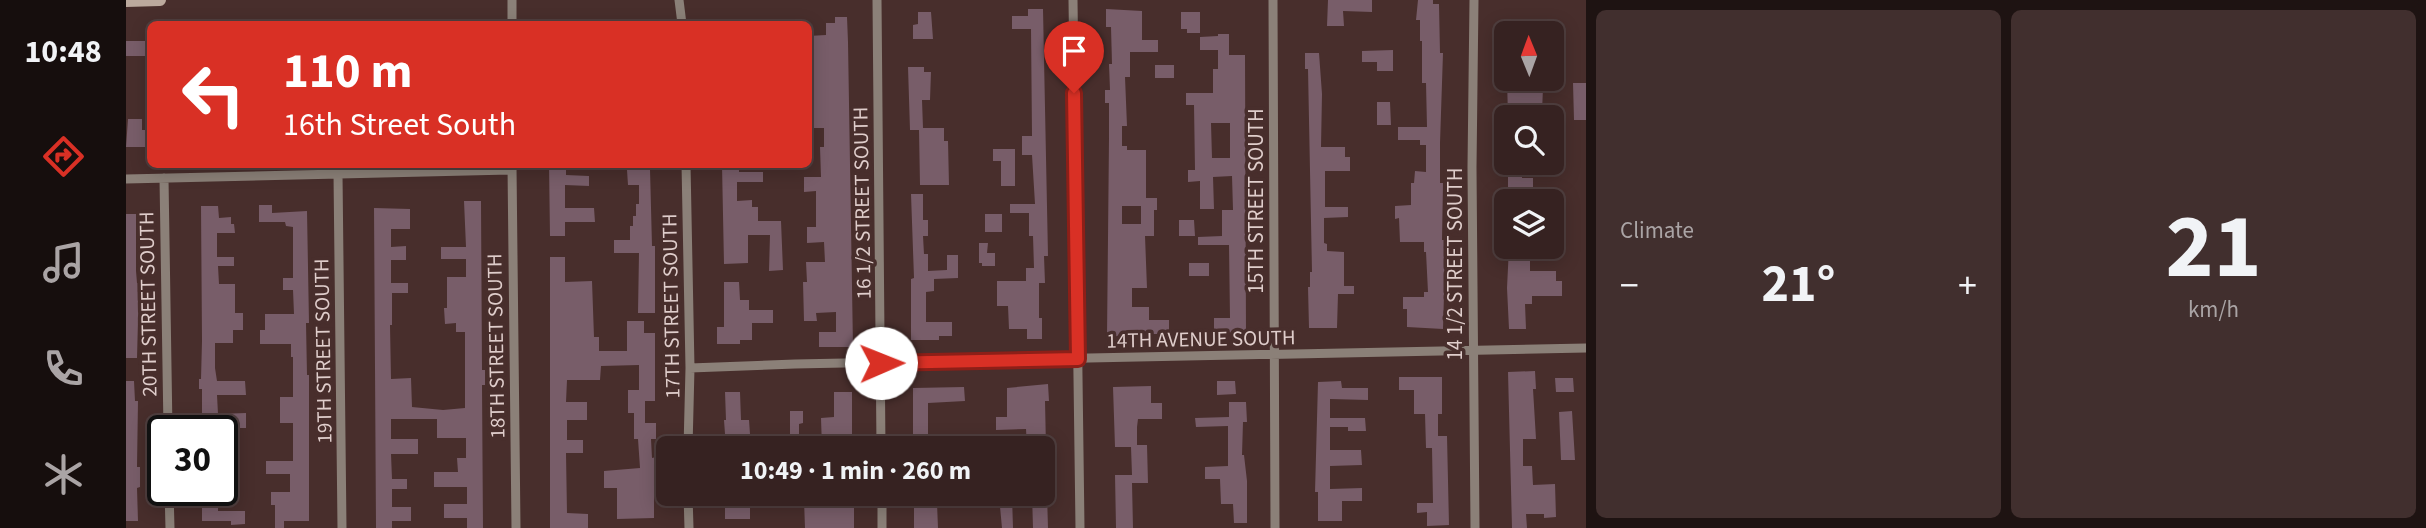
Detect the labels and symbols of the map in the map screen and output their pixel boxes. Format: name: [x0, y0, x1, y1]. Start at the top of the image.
pin: [1044, 21, 1104, 93]
north arrow: [1494, 21, 1564, 91]
street label: 16 1/2 STREET SOUTH: [845, 106, 879, 300]
street label: 15TH STREET SOUTH: [1241, 108, 1271, 294]
street label: 14 1/2 STREET SOUTH: [1440, 168, 1470, 360]
street label: 20TH STREET SOUTH: [131, 211, 165, 397]
street label: 17TH STREET SOUTH: [654, 213, 688, 399]
street label: 18TH STREET SOUTH: [479, 253, 513, 439]
street label: 19TH STREET SOUTH: [306, 258, 340, 444]
street label: 14TH AVENUE SOUTH: [1106, 322, 1296, 356]
position arrow: [844, 326, 918, 400]
speed limit sign: 30: [147, 415, 238, 506]

